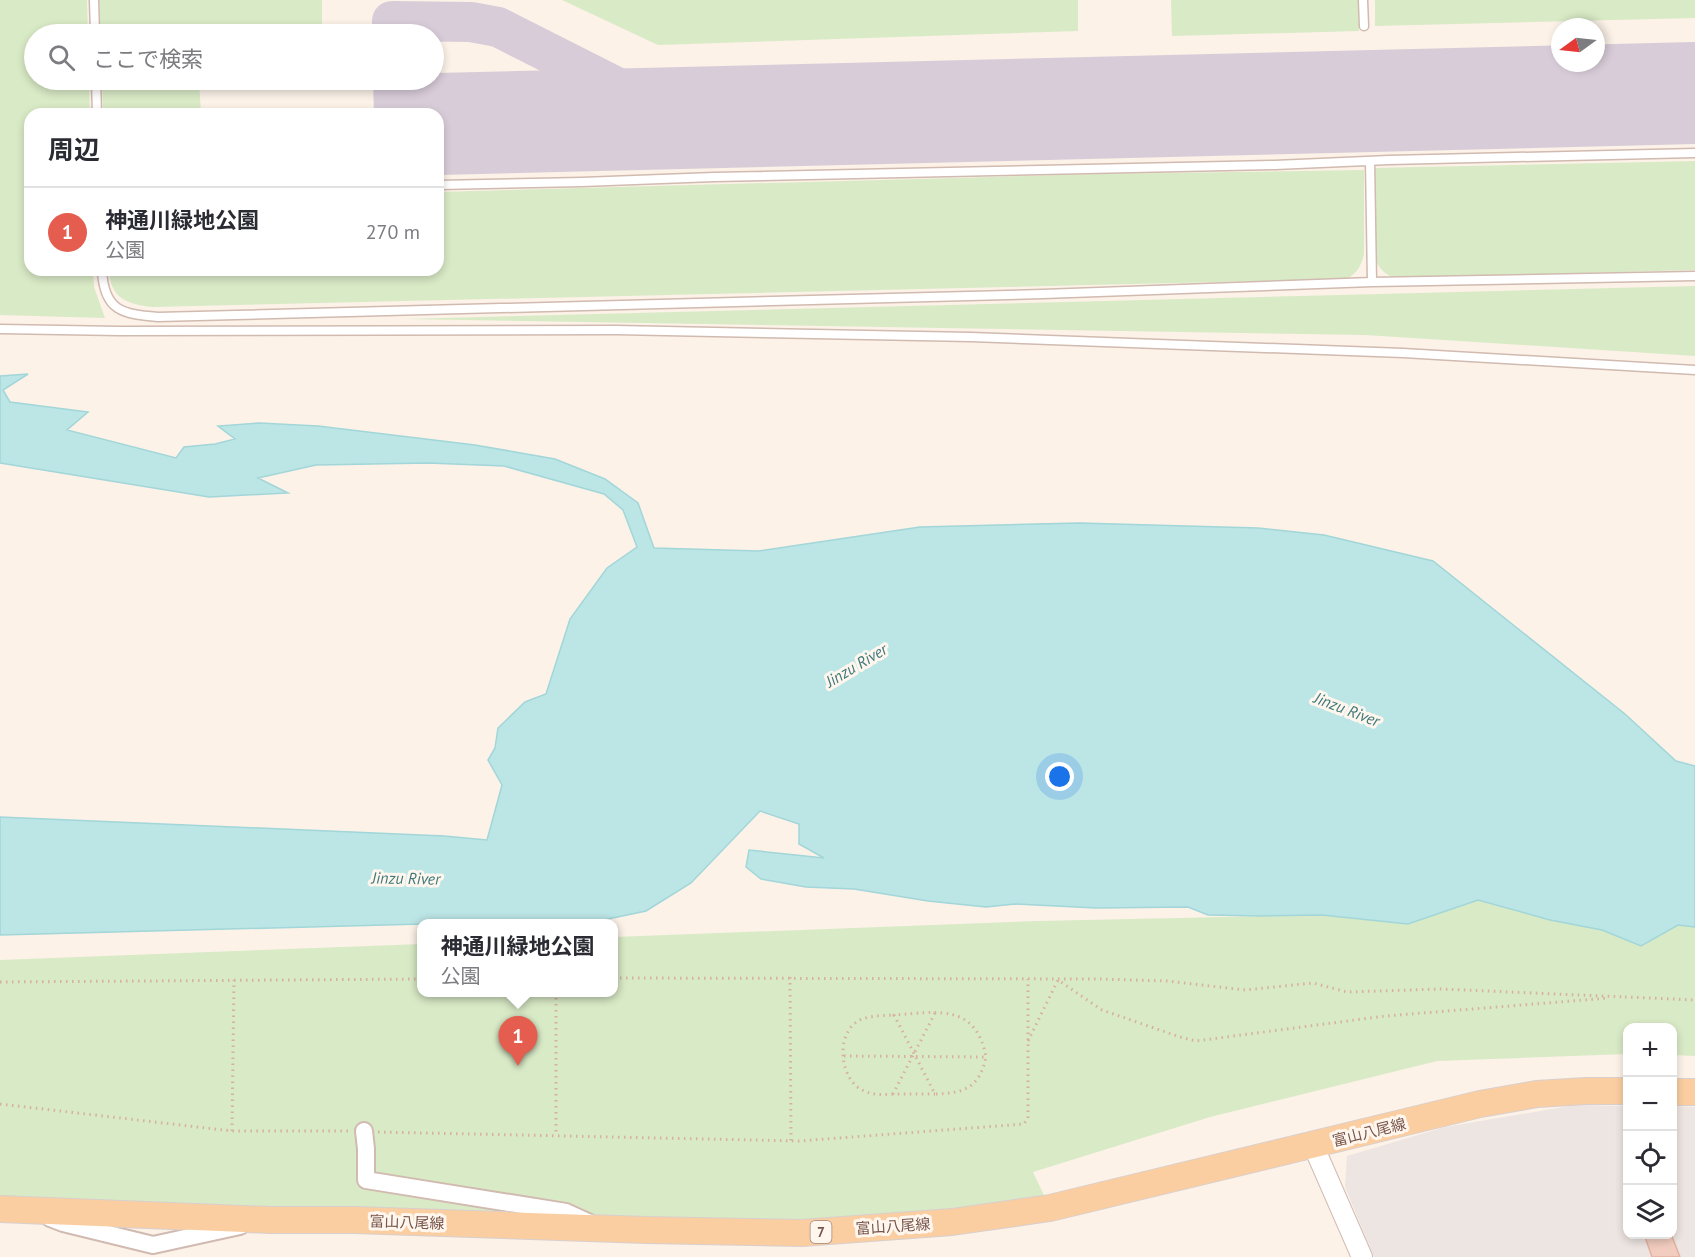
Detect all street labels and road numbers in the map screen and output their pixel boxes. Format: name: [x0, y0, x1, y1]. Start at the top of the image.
street label: 富山八尾線: [1330, 1114, 1408, 1150]
street label: 富山八尾線: [369, 1211, 445, 1233]
street label: 富山八尾線: [855, 1214, 931, 1238]
road number: 7: [810, 1221, 832, 1243]

